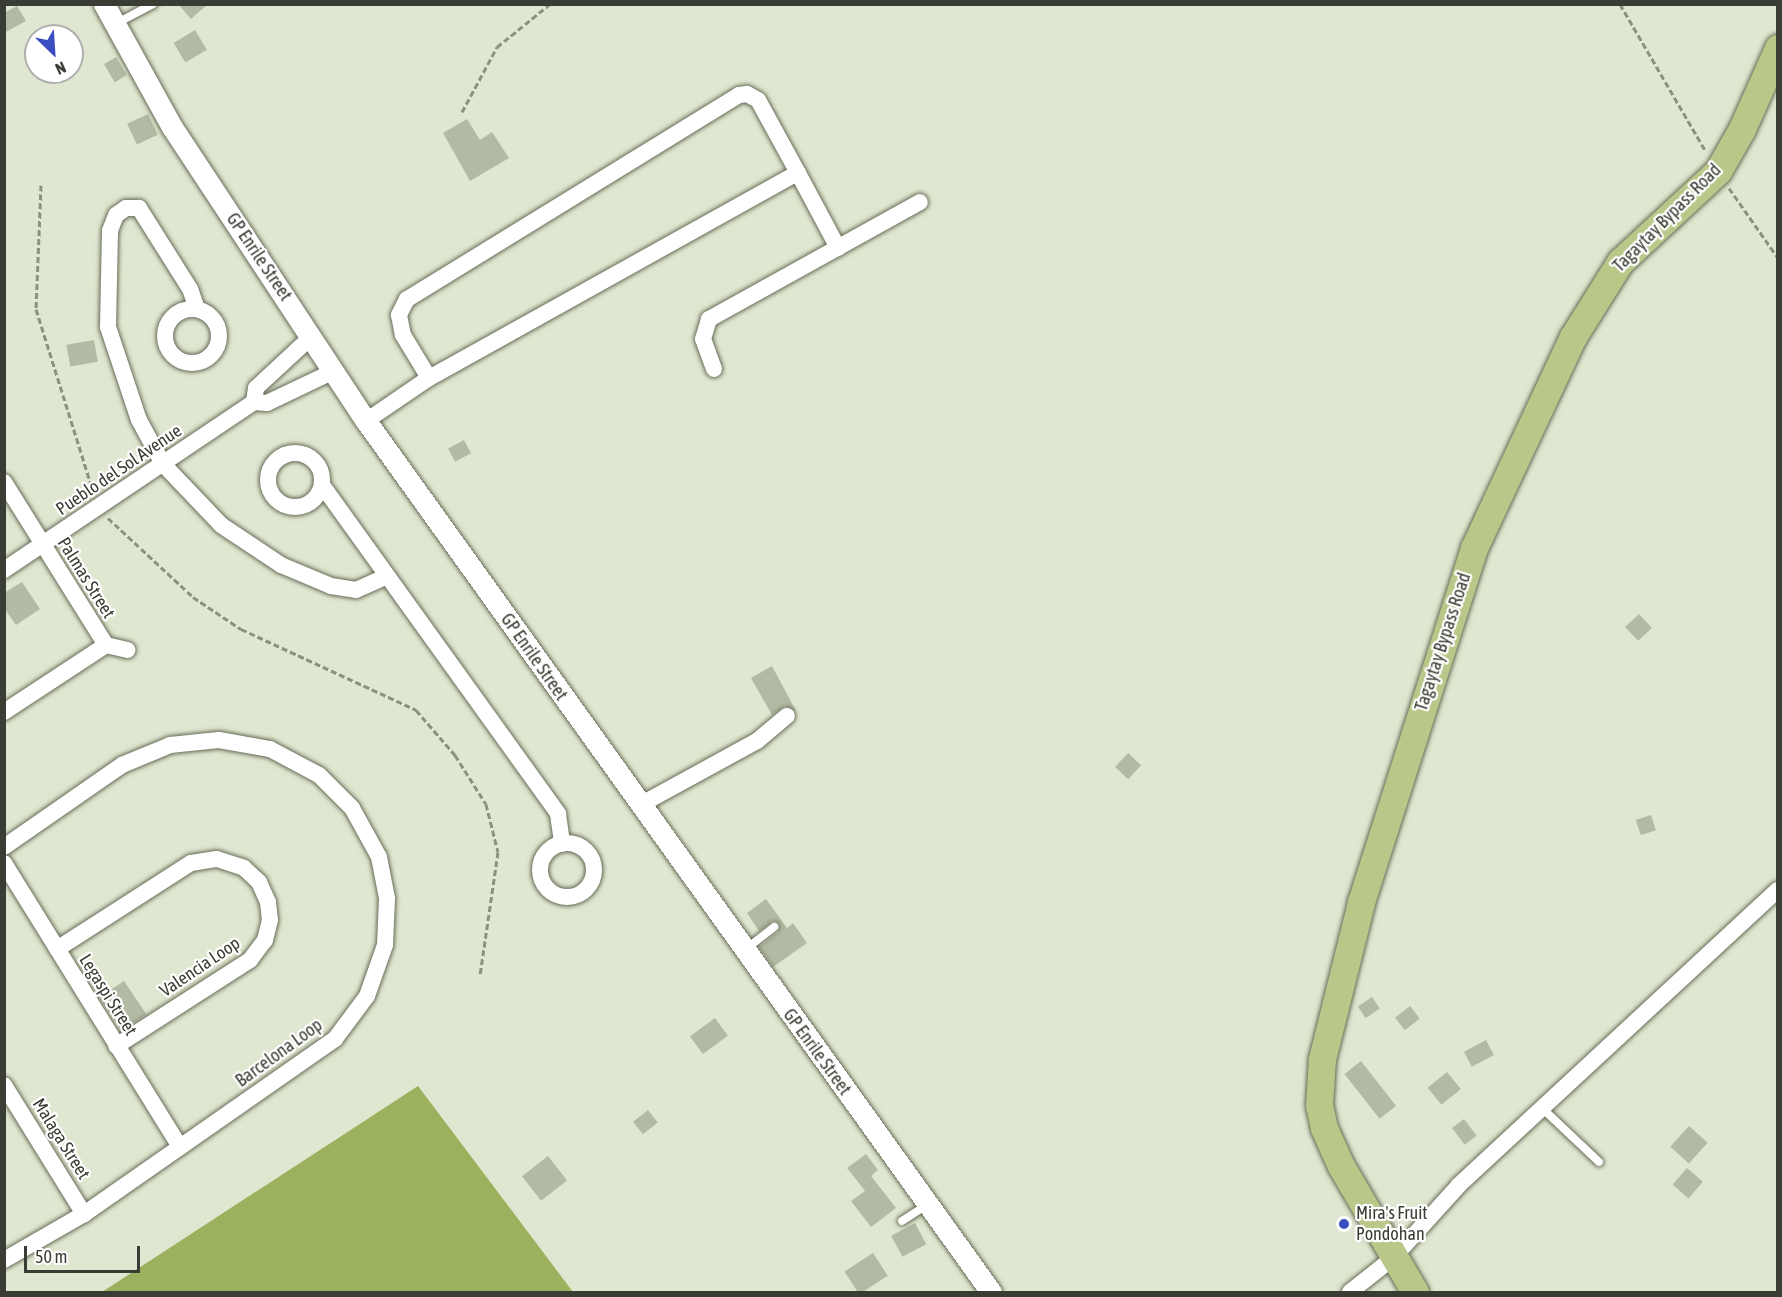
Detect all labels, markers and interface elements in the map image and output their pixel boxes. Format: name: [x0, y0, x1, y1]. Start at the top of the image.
north arrow: [24, 24, 84, 84]
text: N: [53, 58, 69, 79]
street label: Tagaytay Bypass Road: [1608, 159, 1726, 277]
street label: GP Enrile Street: [222, 209, 296, 305]
street label: Pueblo del Sol Avenue: [52, 420, 186, 520]
street label: Palmas Street: [53, 534, 119, 622]
street label: Tagaytay Bypass Road: [1410, 570, 1476, 714]
street label: GP Enrile Street: [496, 609, 572, 705]
street label: Valencia Loop: [156, 932, 244, 1002]
street label: Legaspi Street: [74, 950, 142, 1040]
street label: GP Enrile Street: [778, 1005, 856, 1099]
street label: Barcelona Loop: [231, 1014, 327, 1092]
street label: Malaga Street: [28, 1095, 94, 1183]
place label: Mira's Fruit Pondohan: [1356, 1203, 1428, 1246]
marker: Mira's Fruit Pondohan: [1337, 1217, 1351, 1231]
scale bar: [27, 1234, 142, 1272]
text: 50 m: [35, 1246, 67, 1267]

